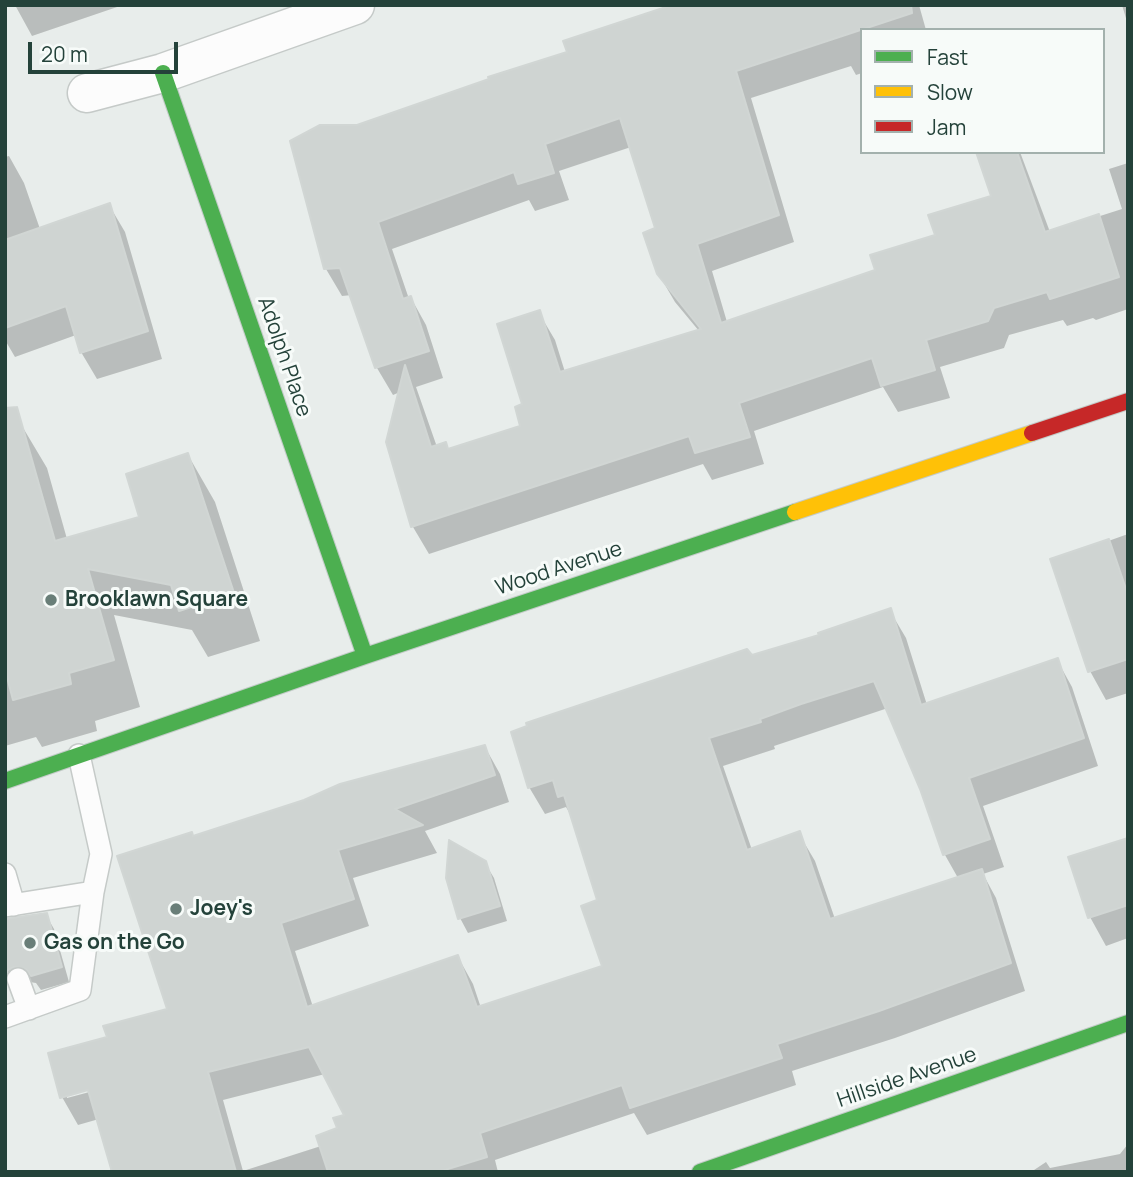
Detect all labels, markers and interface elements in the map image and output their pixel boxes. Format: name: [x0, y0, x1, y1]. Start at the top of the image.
scale bar: [32, 28, 182, 72]
legend: [860, 28, 1105, 154]
text: 20 m: [41, 40, 88, 68]
text: Fast: [927, 43, 968, 71]
text: Slow: [927, 78, 973, 106]
text: Jam: [927, 113, 966, 141]
street label: Adolph Place: [252, 294, 316, 420]
street label: Wood Avenue: [492, 537, 626, 601]
place label: Brooklawn Square: [65, 587, 248, 613]
marker: Brooklawn Square: [43, 592, 59, 608]
place label: Joey's: [190, 896, 253, 922]
marker: Joey's: [168, 901, 184, 917]
place label: Gas on the Go: [44, 930, 185, 956]
marker: Gas on the Go: [22, 935, 38, 951]
street label: Hillside Avenue: [834, 1042, 980, 1114]

